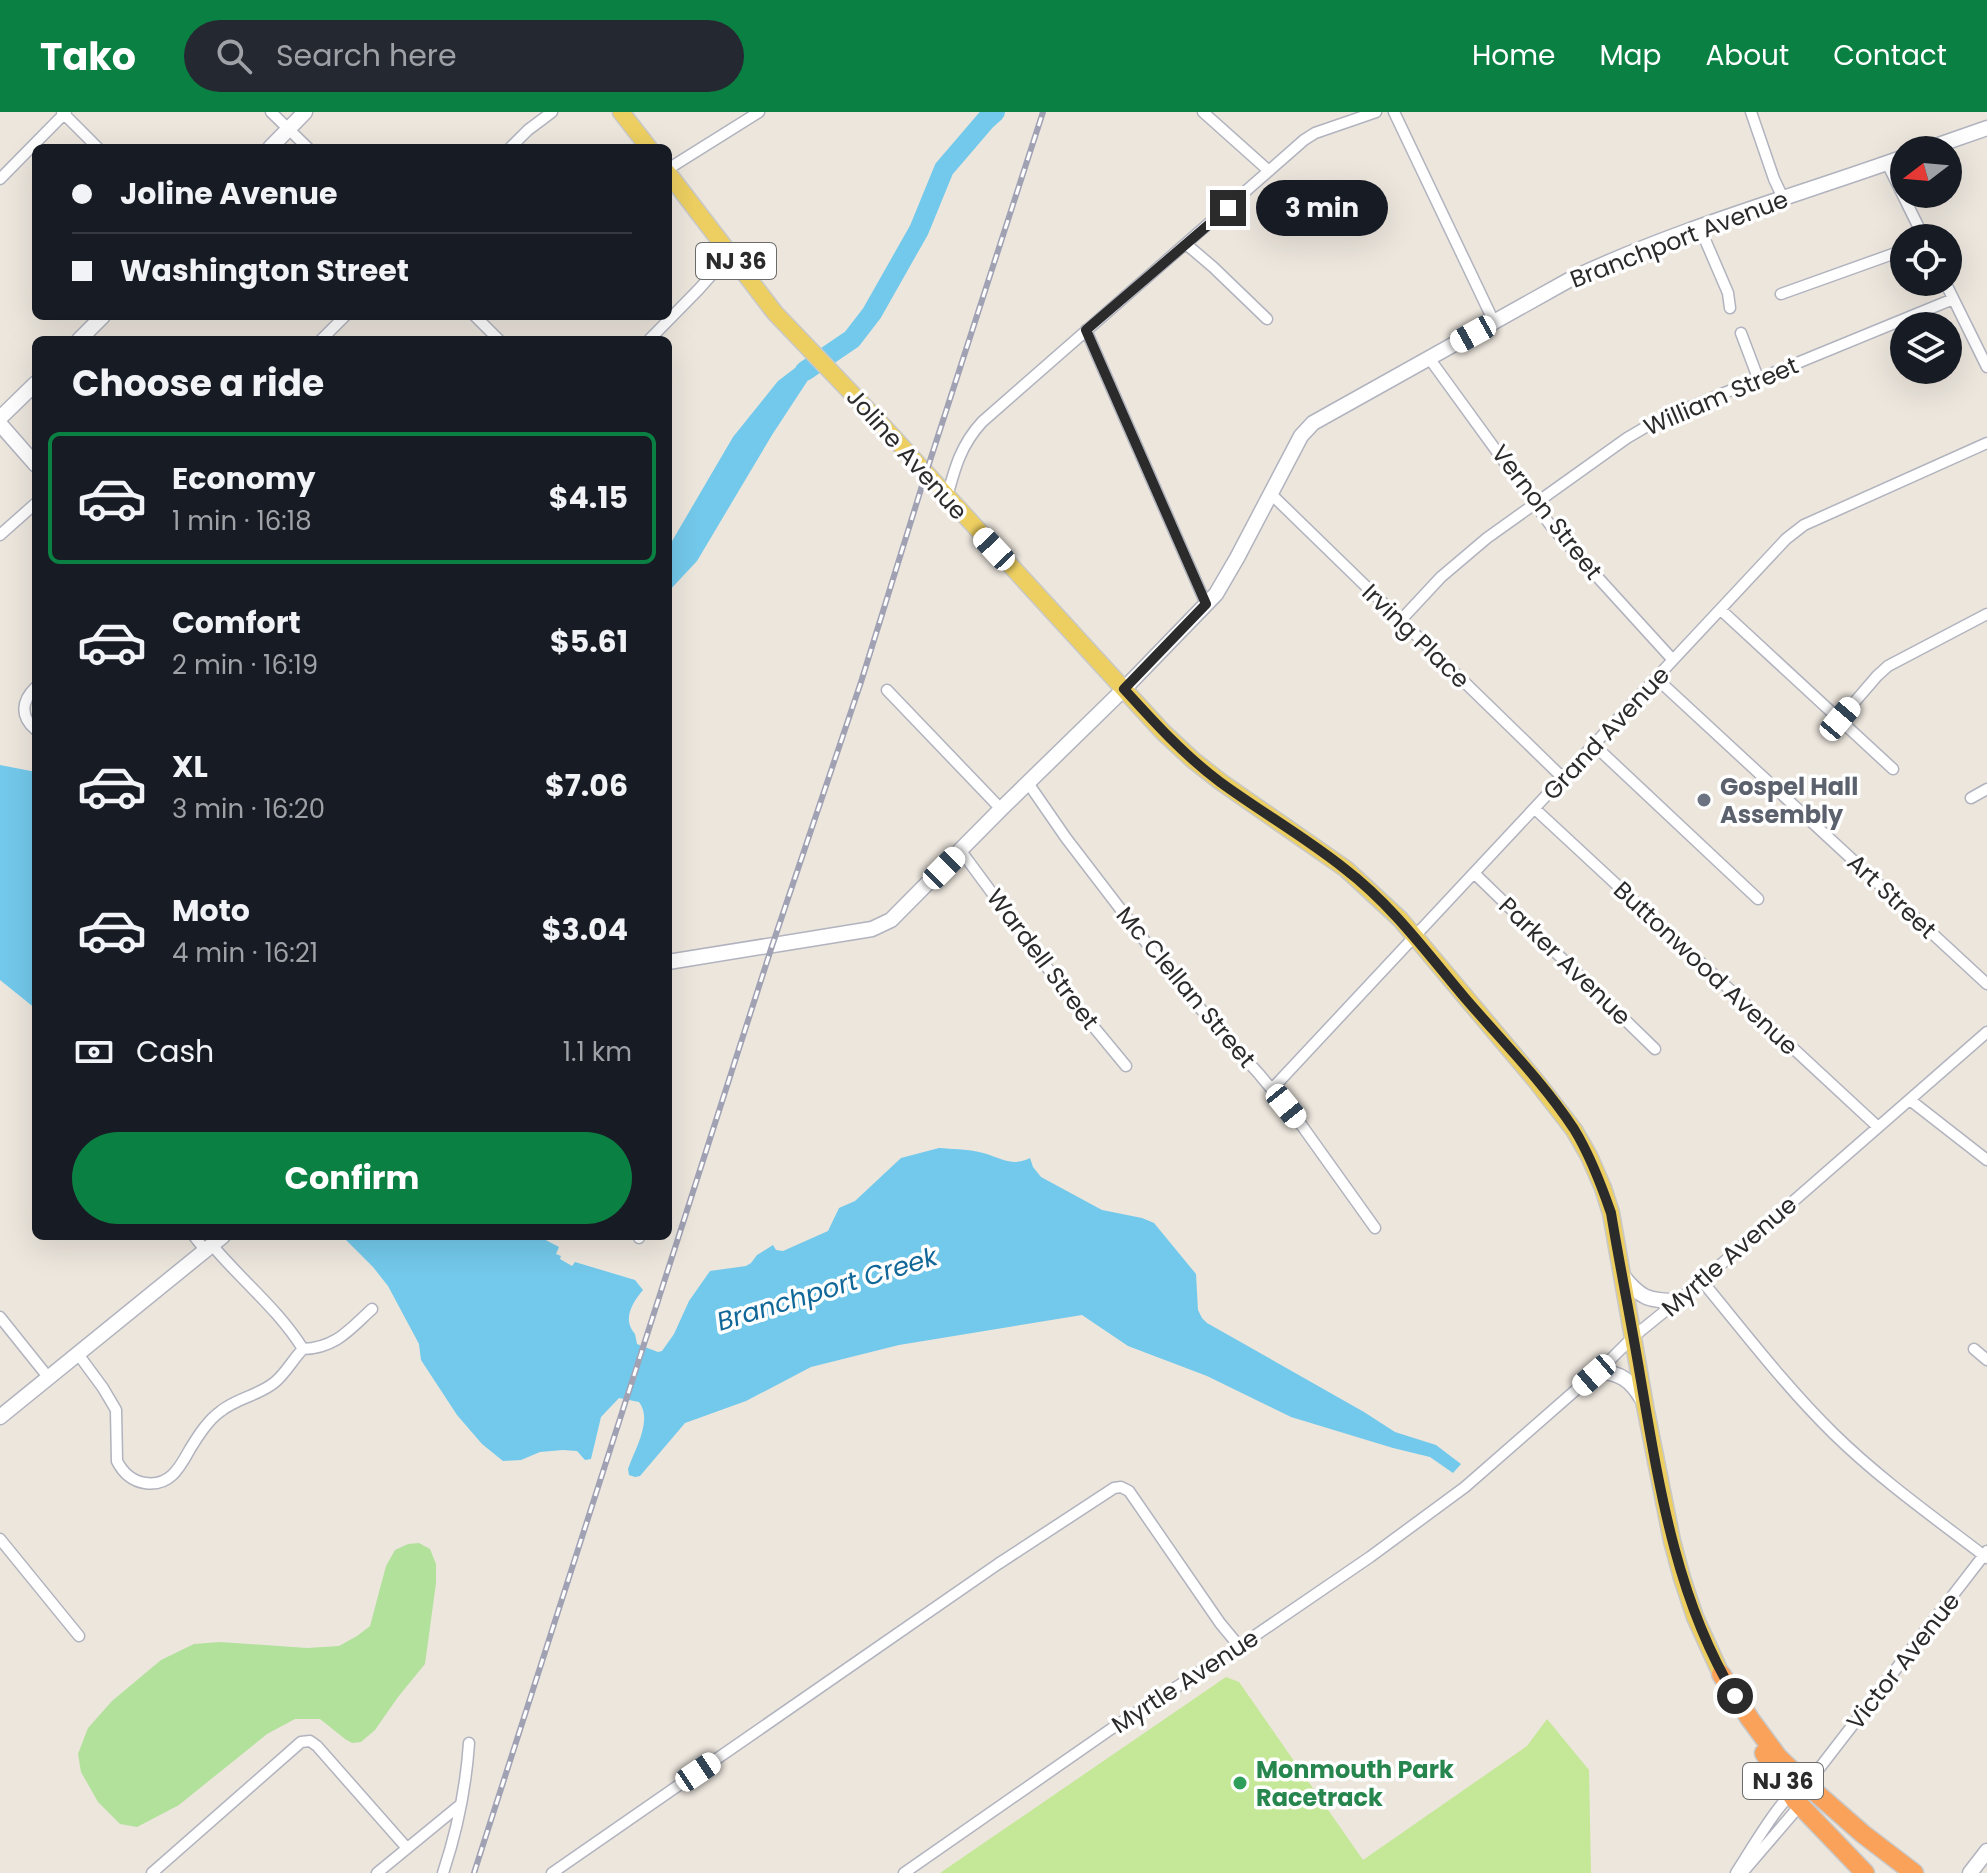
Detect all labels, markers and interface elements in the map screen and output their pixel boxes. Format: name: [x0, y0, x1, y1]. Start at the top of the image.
search box: [184, 20, 744, 92]
text: Tako: [40, 30, 136, 83]
icon: search: [212, 34, 256, 78]
text: Search here: [276, 34, 457, 77]
text: Home: [1472, 36, 1555, 75]
text: Map: [1599, 36, 1661, 75]
text: About: [1705, 36, 1789, 75]
text: Contact: [1833, 36, 1947, 75]
north arrow: [1890, 136, 1962, 208]
map controls: [1890, 136, 1962, 384]
text: Joline Avenue: [120, 172, 338, 215]
callout: 3 min: [1256, 180, 1388, 236]
street label: Branchport Avenue: [1565, 182, 1793, 296]
route end: [1210, 190, 1246, 226]
text: 3 min: [1285, 190, 1359, 226]
button: locate: [1890, 224, 1962, 296]
road number: NJ 36: [696, 243, 776, 279]
text: Washington Street: [120, 249, 409, 292]
car: [1446, 312, 1500, 356]
button: layers: [1890, 312, 1962, 384]
street label: William Street: [1639, 349, 1803, 443]
text: Choose a ride: [72, 358, 324, 409]
street label: Joline Avenue: [839, 381, 975, 527]
street label: Vernon Street: [1484, 438, 1610, 586]
text: Economy: [172, 457, 316, 500]
icon: car: [76, 462, 148, 534]
text: $4.15: [549, 476, 628, 519]
text: 1 min · 16:18: [172, 503, 312, 539]
car: [969, 523, 1019, 575]
street label: Irving Place: [1355, 576, 1477, 696]
text: Comfort: [172, 601, 301, 644]
icon: car: [76, 606, 148, 678]
text: $5.61: [550, 620, 628, 663]
text: 2 min · 16:19: [172, 647, 318, 683]
street label: Grand Avenue: [1535, 659, 1677, 807]
car: [1815, 693, 1865, 745]
text: XL: [172, 745, 208, 788]
icon: car: [76, 750, 148, 822]
text: $7.06: [545, 764, 628, 807]
place label: Gospel Hall Assembly: [1720, 770, 1858, 831]
text: 3 min · 16:20: [172, 791, 325, 827]
marker: Gospel Hall Assembly: [1695, 791, 1713, 809]
car: [919, 843, 969, 893]
street label: Art Street: [1840, 846, 1944, 946]
street label: Buttonwood Avenue: [1606, 874, 1806, 1062]
street label: Wardell Street: [979, 882, 1107, 1036]
text: Moto: [172, 889, 250, 932]
street label: Parker Avenue: [1492, 889, 1638, 1033]
icon: car: [76, 894, 148, 966]
street label: Mc Clellan Street: [1109, 899, 1263, 1075]
text: $3.04: [542, 908, 628, 951]
text: 4 min · 16:21: [172, 935, 318, 971]
icon: cash: [72, 1030, 116, 1074]
text: Cash: [136, 1030, 214, 1073]
text: 1.1 km: [563, 1034, 632, 1070]
car: [1262, 1080, 1310, 1132]
button: Confirm: [72, 1132, 632, 1224]
street label: Myrtle Avenue: [1654, 1188, 1804, 1324]
water label: Branchport Creek: [712, 1238, 943, 1340]
car: [1568, 1350, 1620, 1400]
street label: Victor Avenue: [1839, 1585, 1967, 1737]
street label: Myrtle Avenue: [1105, 1621, 1265, 1741]
route start: [1717, 1678, 1753, 1714]
car: [671, 1749, 725, 1795]
place label: Monmouth Park Racetrack: [1256, 1753, 1454, 1814]
road number: NJ 36: [1743, 1763, 1823, 1799]
marker: Monmouth Park Racetrack: [1231, 1774, 1249, 1792]

